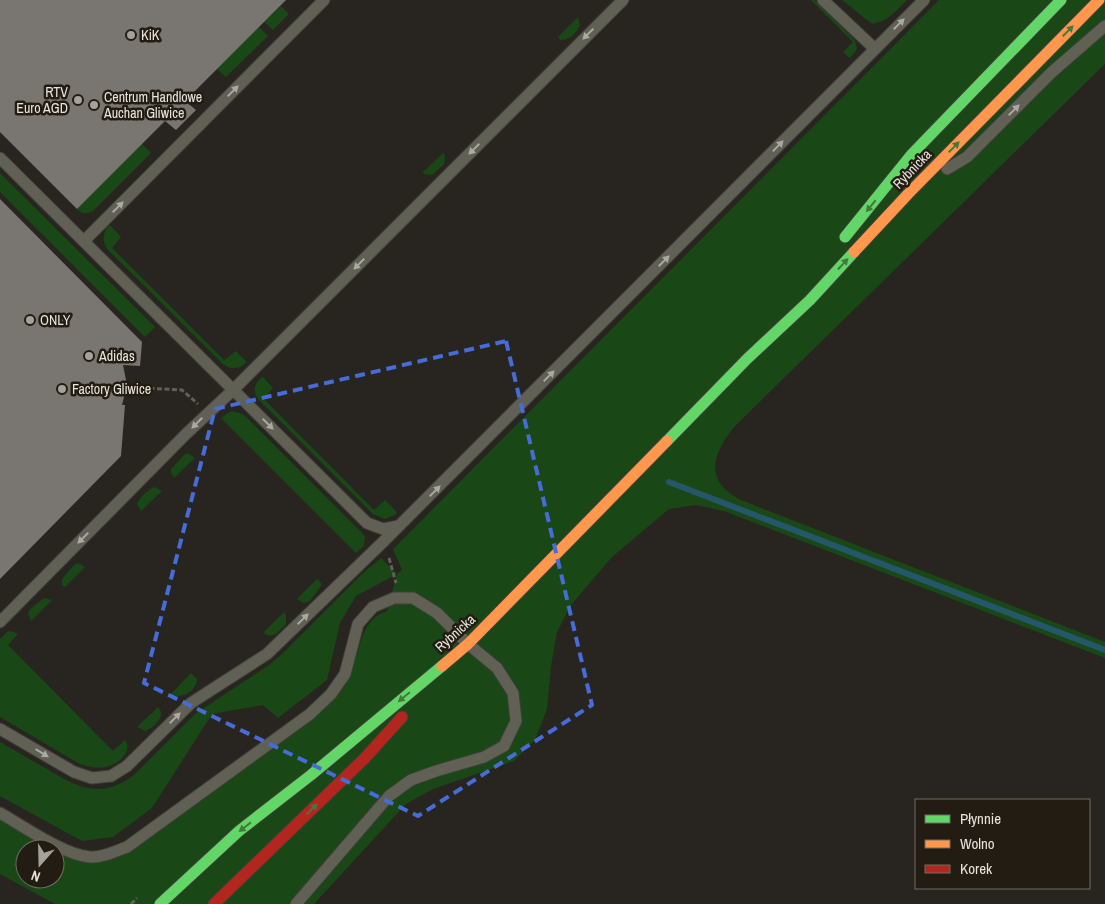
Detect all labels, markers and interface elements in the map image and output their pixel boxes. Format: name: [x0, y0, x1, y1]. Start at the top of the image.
one-way arrow: [893, 19, 905, 31]
one-way arrow: [1062, 25, 1074, 37]
place label: KiK: [141, 26, 160, 44]
one-way arrow: [583, 28, 595, 40]
marker: KiK: [125, 29, 137, 41]
place label: RTV Euro AGD: [16, 83, 68, 117]
one-way arrow: [227, 86, 239, 98]
place label: Centrum Handlowe Auchan Gliwice: [103, 88, 202, 122]
marker: RTV Euro AGD: [72, 94, 84, 106]
marker: Centrum Handlowe Auchan Gliwice: [88, 99, 100, 111]
one-way arrow: [1008, 104, 1020, 116]
one-way arrow: [772, 140, 784, 152]
one-way arrow: [948, 141, 960, 153]
one-way arrow: [468, 143, 480, 155]
street label: Rybnicka: [889, 145, 936, 192]
one-way arrow: [865, 199, 876, 212]
one-way arrow: [112, 201, 124, 213]
one-way arrow: [657, 255, 669, 267]
one-way arrow: [353, 258, 365, 270]
one-way arrow: [838, 258, 849, 271]
place label: ONLY: [40, 311, 71, 329]
marker: ONLY: [24, 314, 36, 326]
place label: Adidas: [98, 347, 135, 365]
marker: Adidas: [83, 350, 95, 362]
one-way arrow: [543, 370, 555, 382]
place label: Factory Gliwice: [72, 380, 151, 398]
marker: Factory Gliwice: [56, 383, 68, 395]
one-way arrow: [191, 417, 203, 429]
one-way arrow: [261, 418, 273, 430]
one-way arrow: [428, 485, 440, 497]
one-way arrow: [77, 532, 89, 544]
street label: Rybnicka: [431, 610, 479, 656]
one-way arrow: [297, 613, 309, 625]
one-way arrow: [397, 692, 410, 703]
one-way arrow: [169, 712, 181, 724]
one-way arrow: [35, 749, 48, 758]
legend: [915, 799, 1090, 889]
one-way arrow: [306, 803, 318, 815]
text: Płynnie: [960, 808, 1001, 829]
one-way arrow: [239, 821, 252, 832]
text: Wolno: [960, 833, 995, 854]
north arrow: [15, 839, 65, 889]
text: Korek: [960, 858, 993, 879]
text: N: [29, 866, 43, 886]

